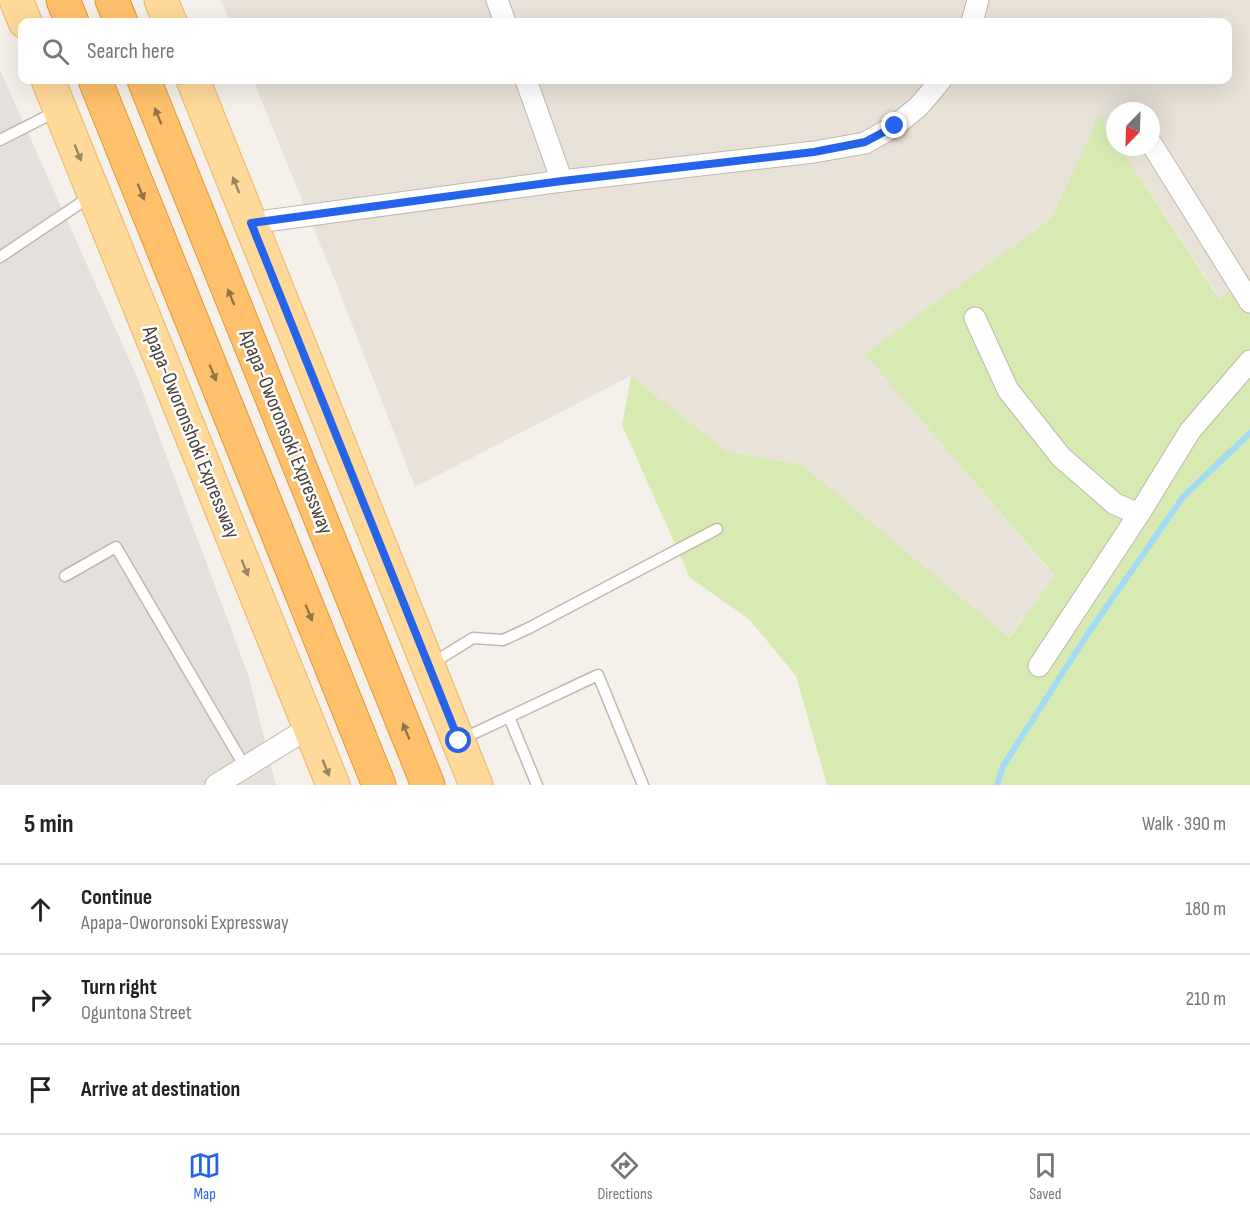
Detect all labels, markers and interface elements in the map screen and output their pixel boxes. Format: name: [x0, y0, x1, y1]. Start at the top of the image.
search box: [18, 18, 1232, 84]
icon: search: [39, 35, 72, 68]
text: Search here: [87, 38, 174, 65]
north arrow: [1106, 102, 1160, 156]
one-way arrow: [153, 107, 162, 125]
route end: [881, 112, 907, 138]
one-way arrow: [74, 144, 83, 162]
one-way arrow: [230, 176, 240, 194]
one-way arrow: [136, 184, 146, 202]
one-way arrow: [226, 287, 236, 305]
street label: Apapa-Oworonshoki Expressway: [137, 321, 245, 542]
street label: Apapa-Oworonsoki Expressway: [233, 325, 338, 538]
one-way arrow: [209, 364, 218, 382]
one-way arrow: [240, 559, 250, 577]
one-way arrow: [304, 604, 314, 622]
one-way arrow: [401, 721, 411, 739]
route start: [445, 727, 471, 753]
one-way arrow: [321, 759, 331, 777]
text: 5 min: [24, 809, 74, 840]
text: Walk · 390 m: [1142, 812, 1226, 836]
text: Continue: [81, 884, 152, 911]
icon: ahead: [24, 893, 57, 926]
text: 180 m: [1185, 897, 1226, 921]
text: Apapa-Oworonsoki Expressway: [81, 911, 289, 935]
text: Turn right: [81, 974, 157, 1001]
icon: right: [24, 983, 57, 1016]
text: 210 m: [1186, 987, 1226, 1011]
text: Oguntona Street: [81, 1001, 192, 1025]
icon: arrive: [24, 1073, 57, 1106]
text: Arrive at destination: [81, 1076, 240, 1103]
tab: Map: [188, 1149, 221, 1204]
tab: Directions: [597, 1149, 653, 1204]
tab: Saved: [1029, 1149, 1062, 1204]

